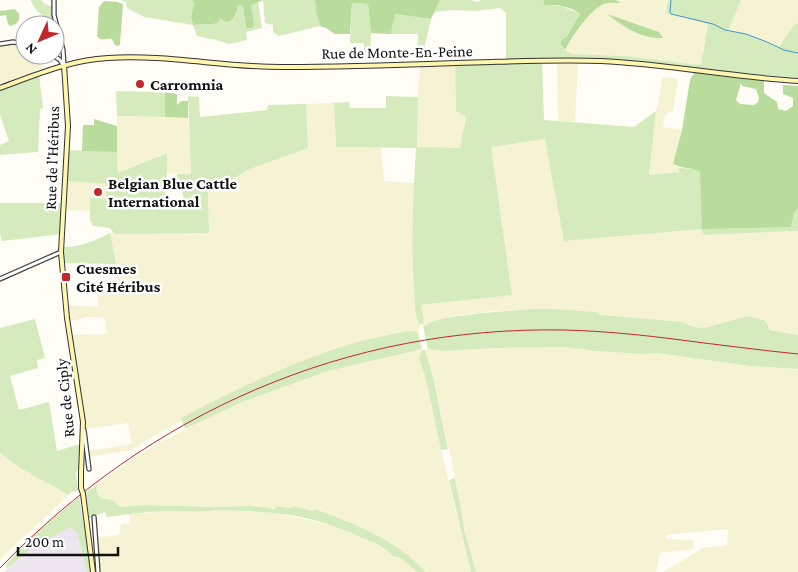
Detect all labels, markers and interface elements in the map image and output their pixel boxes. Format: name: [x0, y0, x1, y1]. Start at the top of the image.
north arrow: [15, 15, 65, 65]
text: N: [21, 40, 40, 58]
street label: Rue de Monte-En-Peine: [321, 42, 473, 62]
place label: Carromnia: [150, 76, 224, 93]
marker: Carromnia: [134, 78, 146, 90]
street label: Rue de l'Héribus: [42, 106, 62, 210]
place label: Belgian Blue Cattle International: [108, 175, 238, 210]
marker: Belgian Blue Cattle International: [92, 186, 104, 198]
place label: Cuesmes Cité Héribus: [76, 260, 161, 295]
marker: Cuesmes Cité Héribus: [60, 271, 72, 283]
street label: Rue de Ciply: [52, 357, 79, 438]
scale bar: [18, 524, 118, 556]
text: 200 m: [25, 534, 64, 550]

